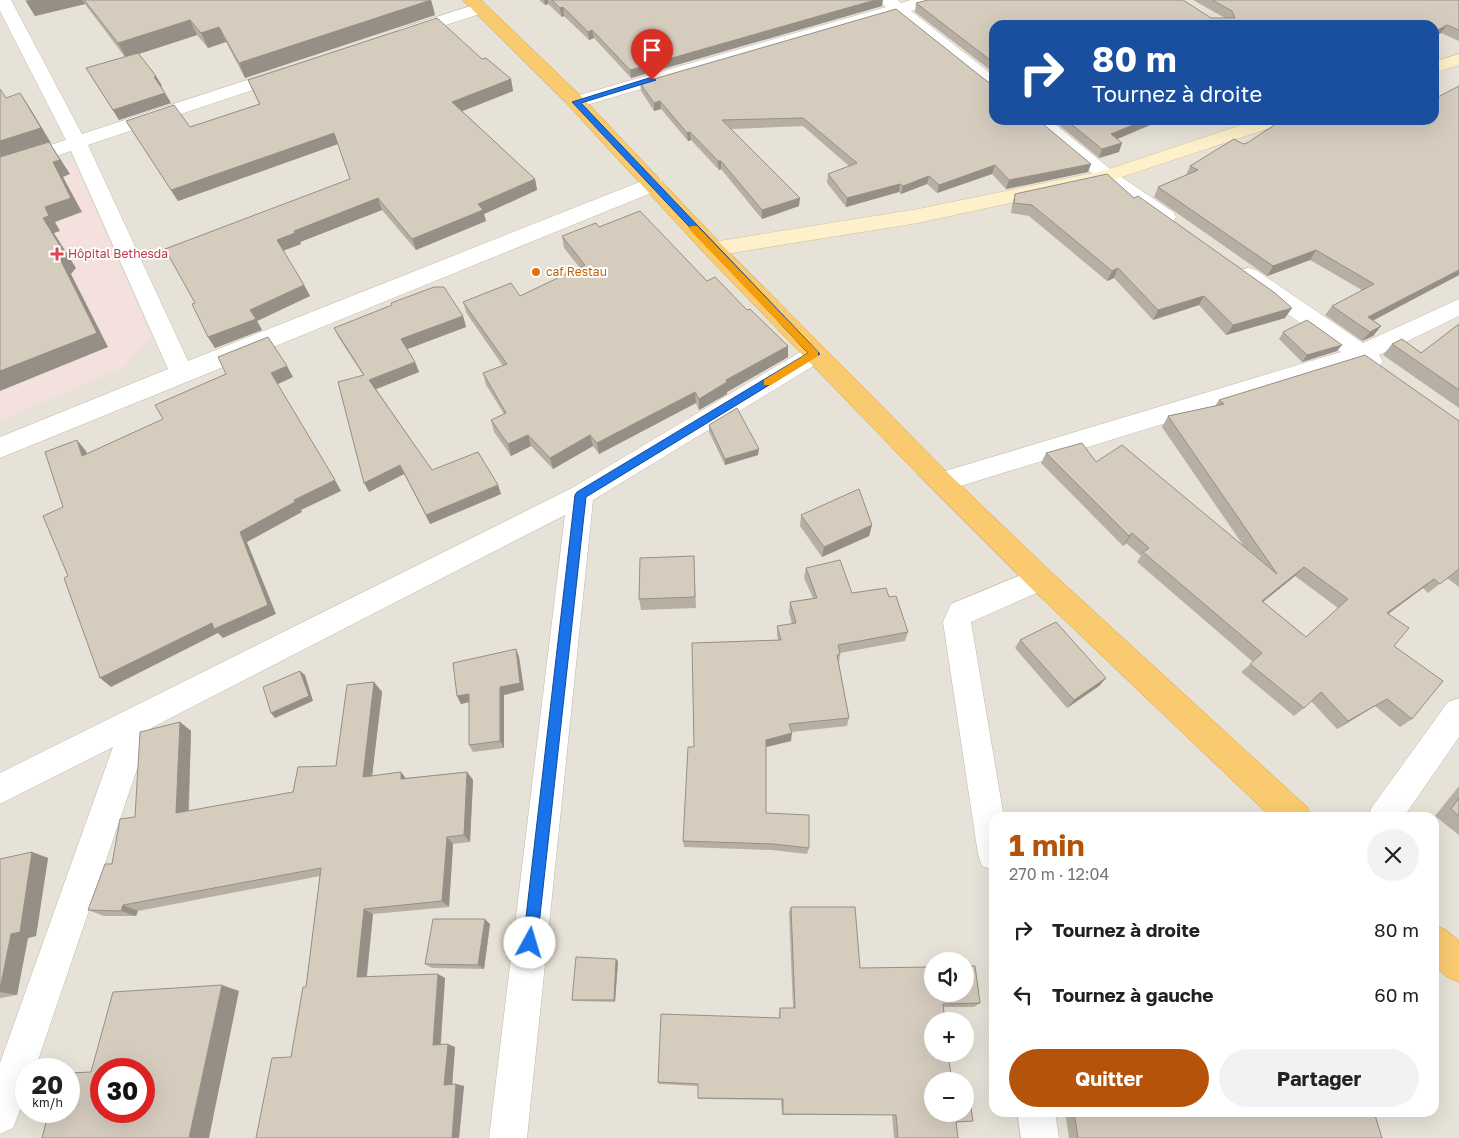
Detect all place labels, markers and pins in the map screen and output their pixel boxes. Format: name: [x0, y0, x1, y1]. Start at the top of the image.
pin: [631, 29, 673, 80]
place label: Hôpital Bethesda: [68, 246, 168, 261]
marker: Hôpital Bethesda: [50, 247, 64, 261]
place label: caf Restau: [546, 264, 607, 279]
marker: caf Restau: [530, 266, 542, 278]

